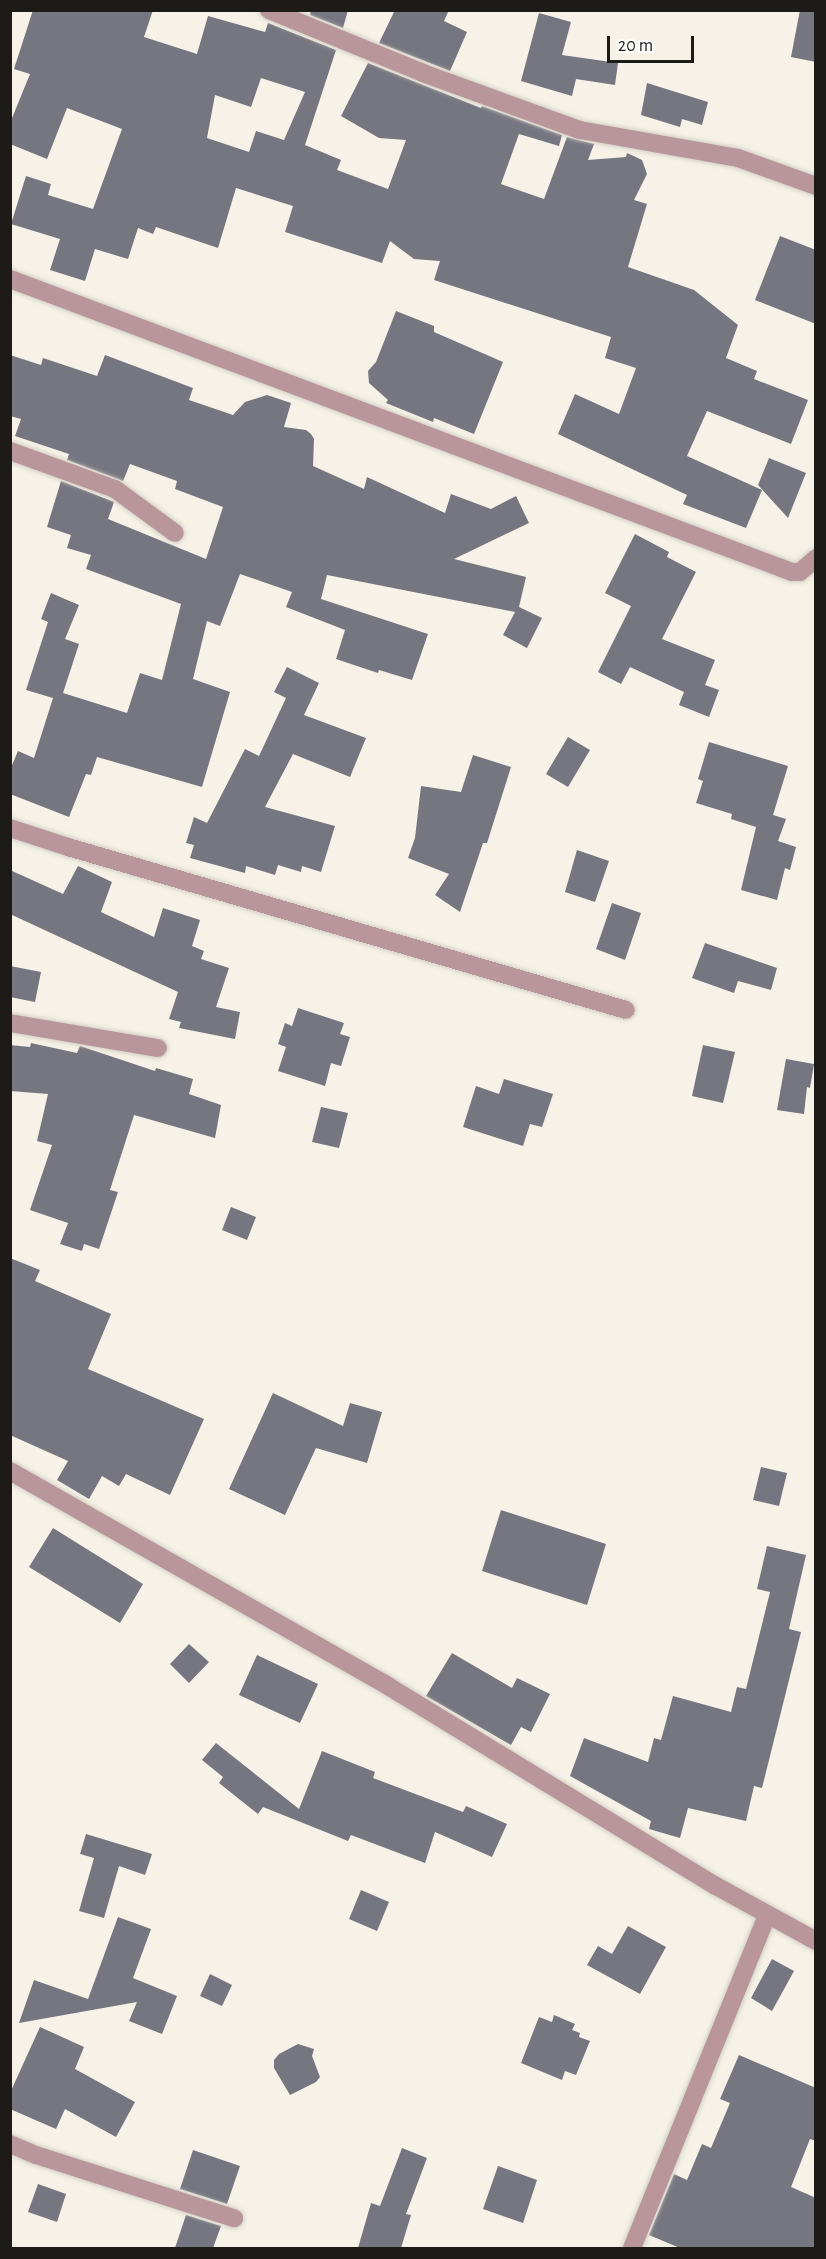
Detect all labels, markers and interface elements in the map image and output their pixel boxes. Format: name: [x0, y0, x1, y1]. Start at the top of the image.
scale bar: [610, 24, 697, 62]
text: 20 m: [618, 37, 653, 55]

